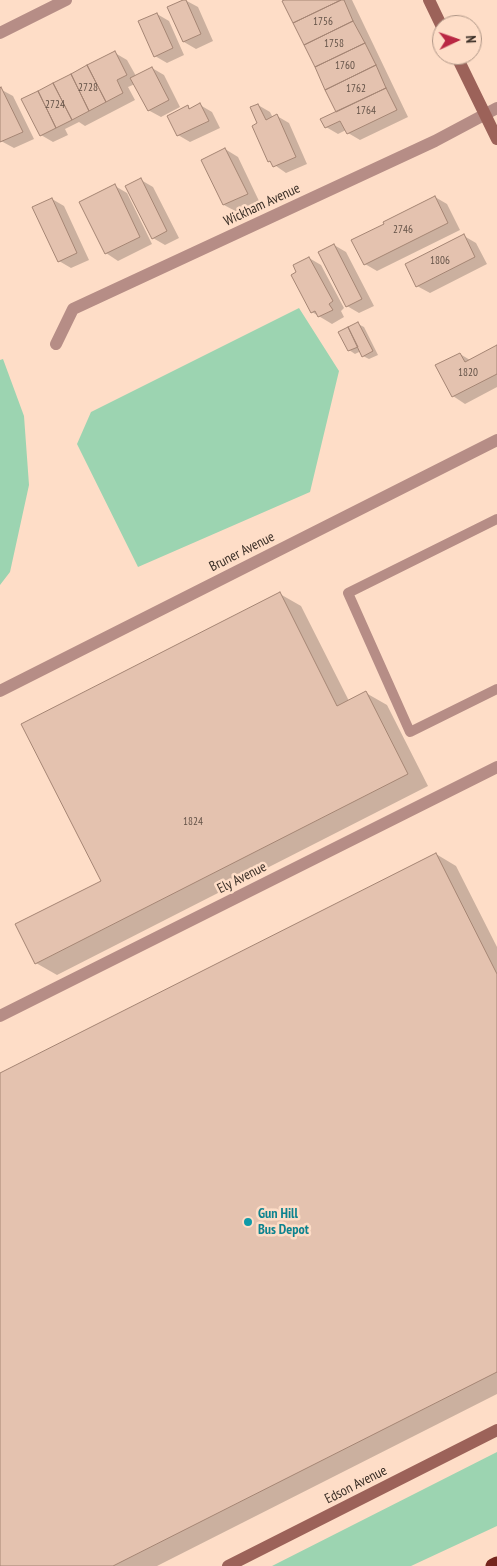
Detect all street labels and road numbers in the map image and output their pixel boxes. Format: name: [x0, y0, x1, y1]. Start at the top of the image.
street label: Wickham Avenue: [221, 180, 303, 230]
street label: Bruner Avenue: [207, 528, 277, 576]
street label: Ely Avenue: [215, 859, 269, 897]
street label: Edson Avenue: [322, 1462, 390, 1508]

